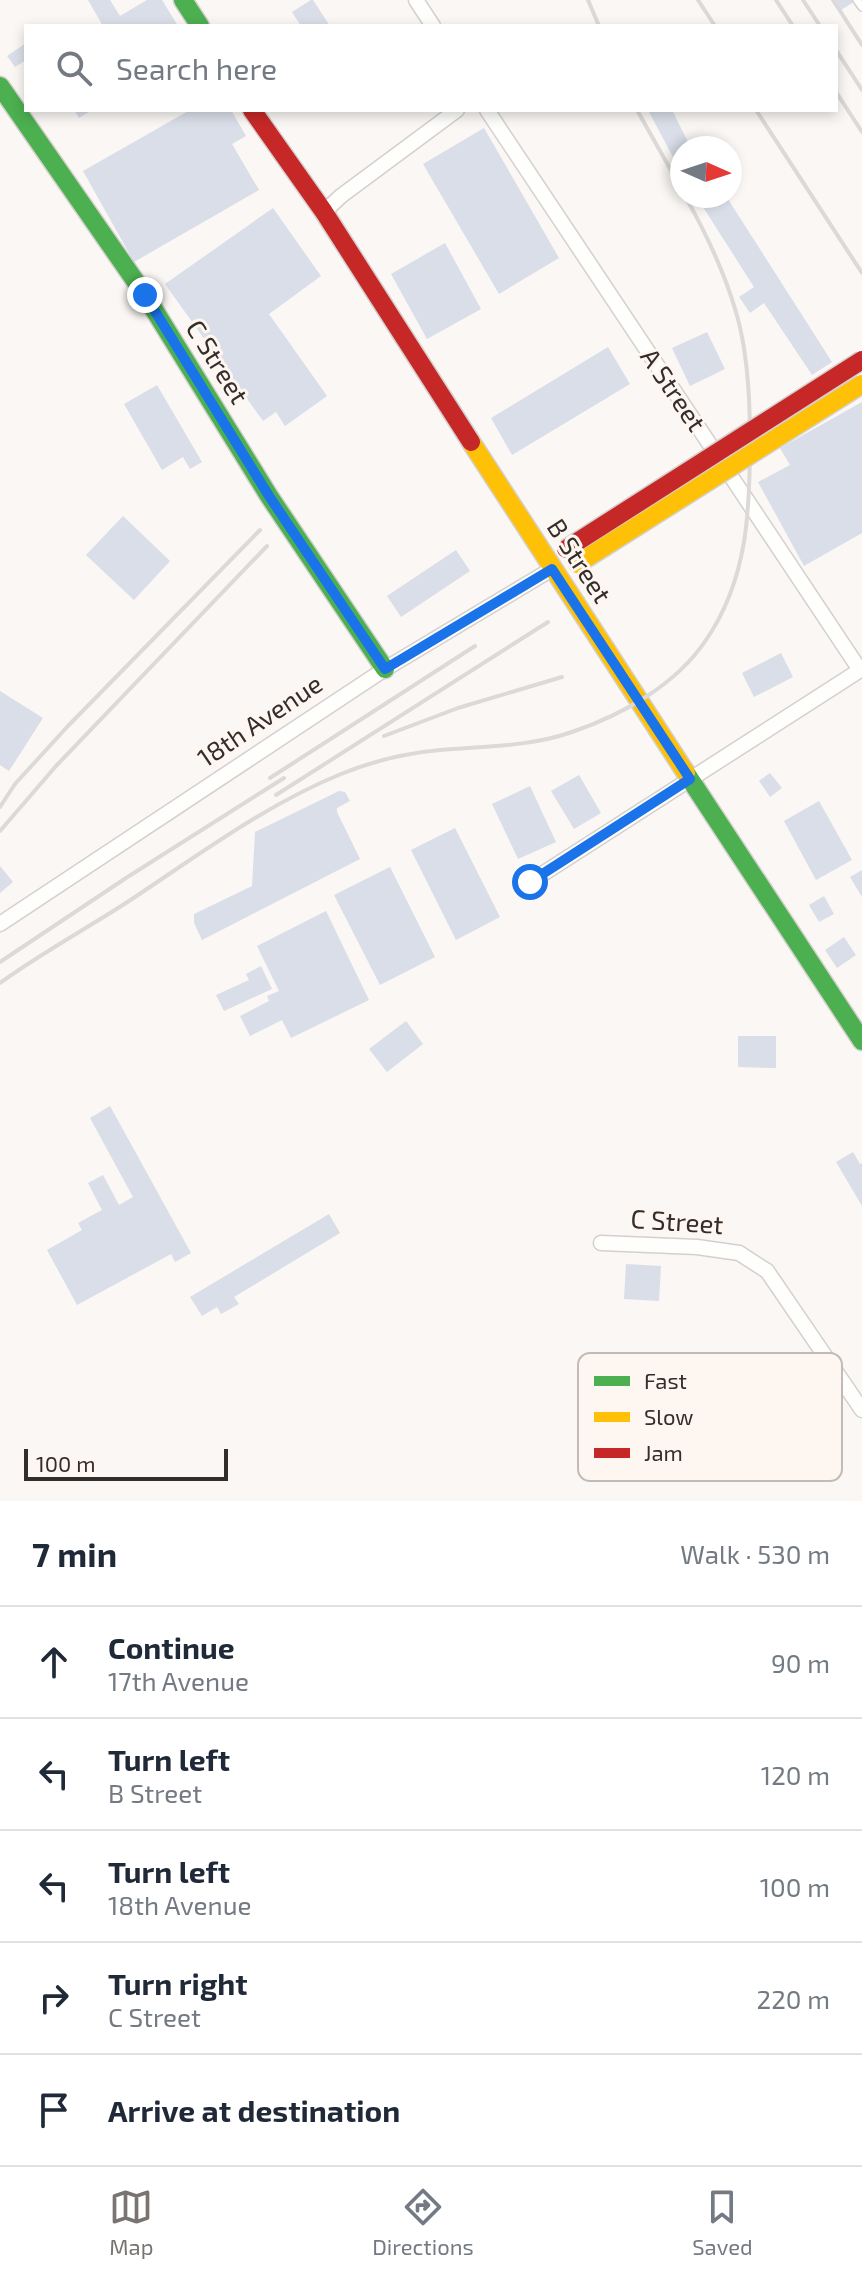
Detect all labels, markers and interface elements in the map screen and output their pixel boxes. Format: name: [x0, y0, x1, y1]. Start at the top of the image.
search box: [24, 24, 838, 112]
icon: search: [52, 46, 96, 90]
text: Search here: [116, 50, 277, 86]
north arrow: [670, 136, 742, 208]
route end: [127, 277, 163, 313]
street label: C Street: [181, 314, 256, 409]
street label: A Street: [635, 342, 713, 437]
street label: B Street: [542, 512, 619, 608]
street label: 18th Avenue: [191, 667, 327, 773]
route start: [512, 864, 548, 900]
street label: C Street: [630, 1202, 725, 1239]
legend: [578, 1353, 842, 1481]
text: Fast: [644, 1367, 687, 1393]
text: Slow: [644, 1403, 693, 1429]
text: Jam: [644, 1439, 683, 1465]
scale bar: [24, 1445, 228, 1481]
text: 100 m: [36, 1450, 95, 1476]
text: 7 min: [32, 1533, 117, 1574]
text: Walk · 530 m: [680, 1538, 830, 1569]
text: Continue: [108, 1629, 235, 1665]
icon: ahead: [32, 1640, 76, 1684]
text: 90 m: [771, 1647, 830, 1678]
text: 17th Avenue: [108, 1665, 249, 1696]
text: Turn left: [108, 1741, 230, 1777]
icon: left: [32, 1752, 76, 1796]
text: 120 m: [761, 1759, 830, 1790]
text: B Street: [108, 1777, 202, 1808]
text: Turn left: [108, 1853, 230, 1889]
icon: left: [32, 1864, 76, 1908]
text: 100 m: [760, 1871, 830, 1902]
text: 18th Avenue: [108, 1889, 251, 1920]
text: Turn right: [108, 1965, 248, 2001]
icon: right: [32, 1976, 76, 2020]
text: 220 m: [757, 1983, 830, 2014]
text: C Street: [108, 2001, 201, 2032]
icon: arrive: [32, 2088, 76, 2132]
text: Arrive at destination: [108, 2092, 400, 2128]
tab: Map: [109, 2185, 153, 2259]
tab: Directions: [372, 2185, 474, 2259]
tab: Saved: [692, 2185, 753, 2259]

